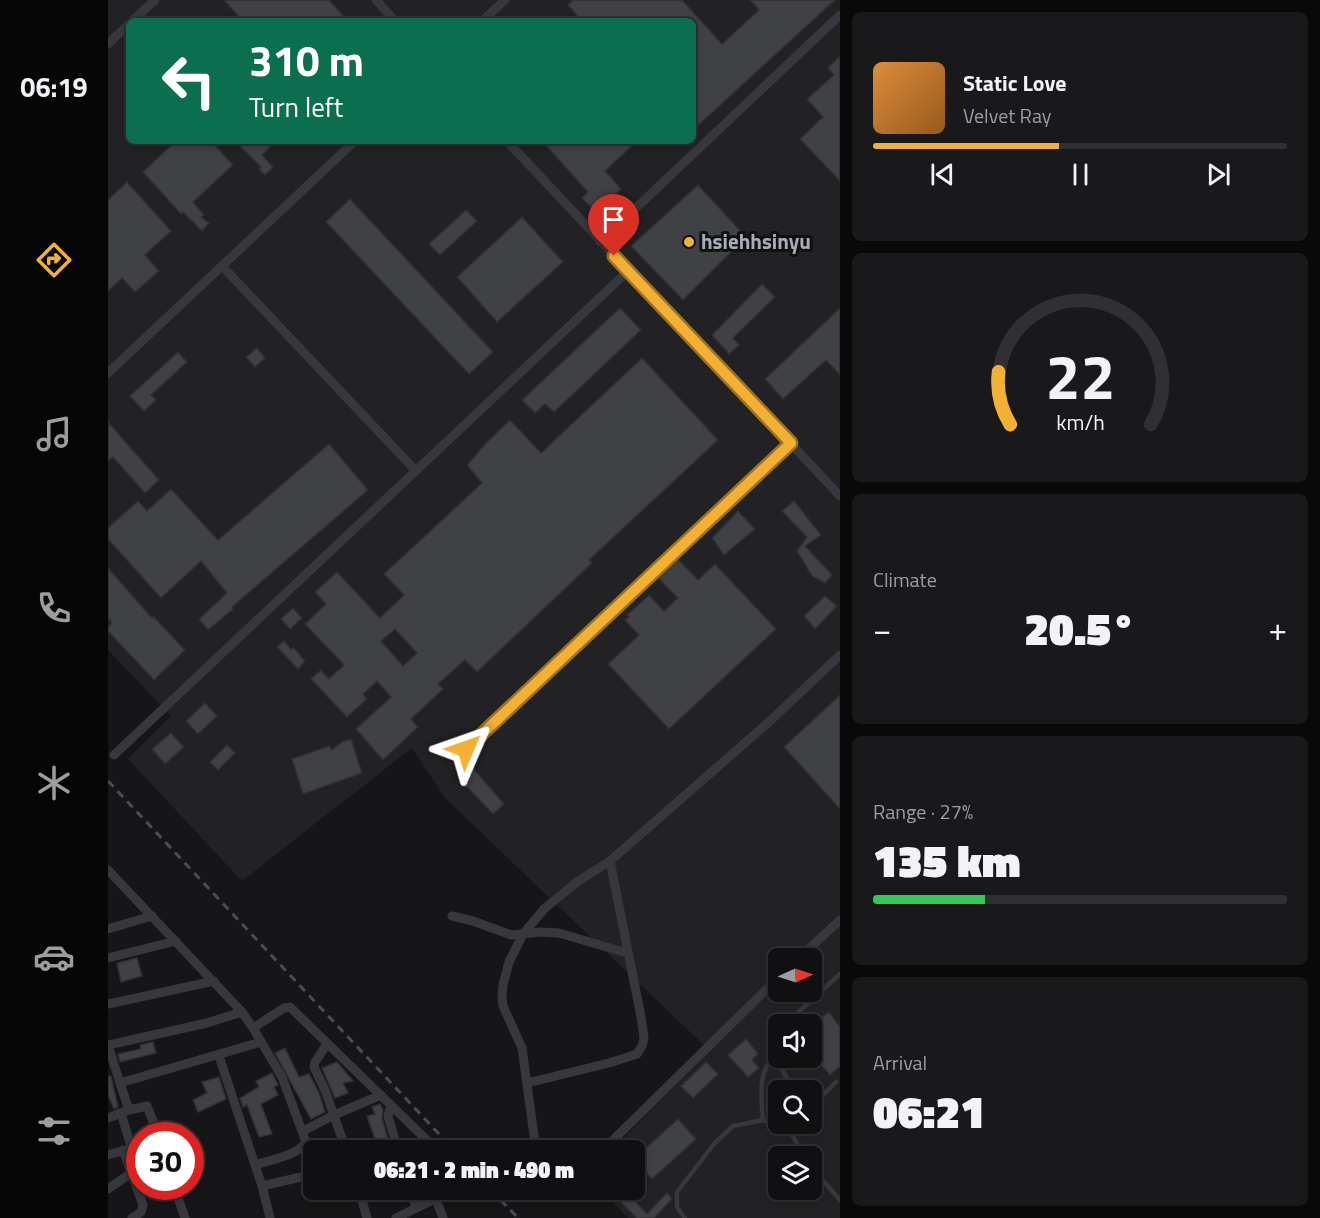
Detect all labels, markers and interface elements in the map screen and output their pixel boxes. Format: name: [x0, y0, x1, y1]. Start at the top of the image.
text: 310 m: [249, 28, 364, 92]
icon: left: [150, 42, 228, 120]
text: 06:19: [20, 66, 88, 107]
text: Static Love: [963, 66, 1066, 100]
text: Turn left: [249, 86, 343, 127]
text: Velvet Ray: [963, 100, 1052, 131]
icon: previous: [926, 158, 959, 191]
icon: pause: [1064, 158, 1097, 191]
icon: next: [1202, 158, 1235, 191]
pin: [588, 194, 639, 256]
icon: arrive: [597, 203, 630, 236]
place label: hsiehhsinyu: [701, 225, 811, 257]
marker: hsiehhsinyu: [682, 235, 696, 249]
icon: directions: [33, 239, 75, 281]
text: 22: [1045, 328, 1115, 423]
text: km/h: [1056, 406, 1104, 438]
icon: music: [33, 413, 75, 455]
text: Climate: [873, 564, 937, 595]
icon: phone: [33, 587, 75, 629]
text: 20.5°: [1024, 594, 1136, 662]
text: −: [873, 604, 891, 654]
text: +: [1269, 604, 1287, 654]
position arrow: [434, 717, 498, 781]
icon: climate: [33, 762, 75, 804]
text: Range · 27%: [873, 796, 973, 827]
text: 135 km: [873, 826, 1021, 894]
icon: car: [33, 936, 75, 978]
north arrow: [768, 948, 822, 1002]
map controls: [768, 948, 822, 1200]
button: sound: [768, 1014, 822, 1068]
text: Arrival: [873, 1047, 927, 1078]
text: 06:21: [873, 1077, 985, 1145]
button: search: [768, 1080, 822, 1134]
icon: filters: [33, 1110, 75, 1152]
speed limit sign: 30: [126, 1122, 204, 1200]
button: layers: [768, 1146, 822, 1200]
text: 06:21 · 2 min · 490 m: [374, 1153, 574, 1187]

